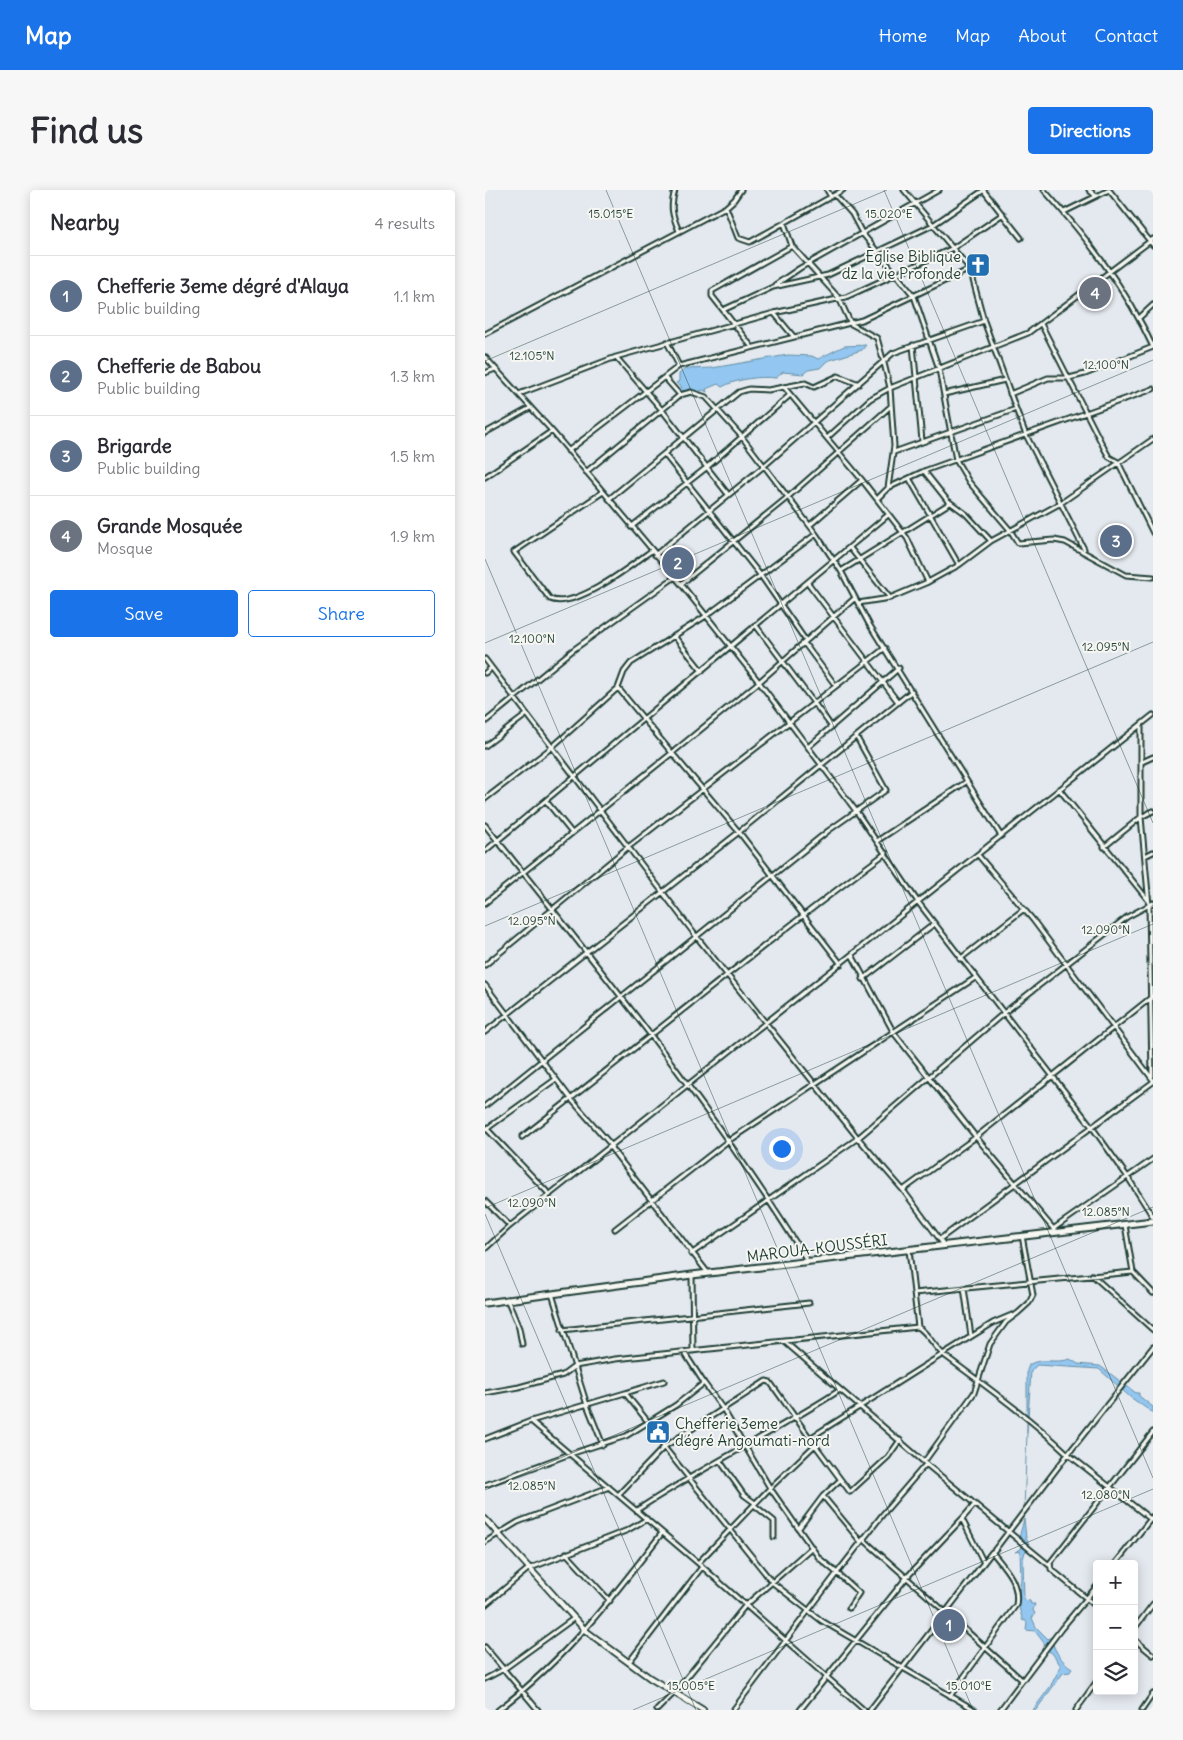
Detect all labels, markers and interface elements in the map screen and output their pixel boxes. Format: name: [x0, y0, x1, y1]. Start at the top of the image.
text: Map: [25, 20, 72, 50]
text: Home: [879, 24, 927, 47]
text: Map: [955, 24, 990, 47]
text: About: [1018, 24, 1066, 47]
text: Contact: [1094, 24, 1158, 47]
button: Directions: [1028, 107, 1153, 154]
text: Find us: [30, 108, 143, 152]
text: 15.015°E: [589, 206, 633, 221]
text: 15.020°E: [865, 206, 913, 221]
text: Nearby: [50, 209, 120, 236]
text: 4 results: [374, 213, 435, 233]
place label: Eglise Biblique dz la vie Profonde: [842, 247, 961, 283]
church icon: Eglise Biblique dz la vie Profonde: [965, 252, 991, 278]
text: Chefferie 3eme dégré d'Alaya: [97, 274, 349, 298]
pin: 4: [1079, 274, 1111, 312]
text: 1: [63, 286, 69, 306]
text: 1.1 km: [394, 286, 435, 306]
text: Public building: [97, 298, 200, 318]
text: 12.105°N: [509, 348, 555, 363]
text: Chefferie de Babou: [97, 354, 261, 378]
text: 12.100°N: [1083, 357, 1129, 372]
text: 2: [62, 366, 70, 386]
text: 1.3 km: [390, 366, 435, 386]
text: Public building: [97, 378, 200, 398]
text: Brigarde: [97, 434, 172, 458]
text: 3: [61, 446, 71, 466]
text: 1.5 km: [390, 446, 435, 466]
text: Public building: [97, 458, 200, 478]
text: Grande Mosquée: [97, 514, 243, 538]
pin: 3: [1100, 522, 1132, 560]
text: 4: [61, 526, 71, 546]
text: 1.9 km: [390, 526, 435, 546]
text: Mosque: [97, 538, 153, 558]
pin: 2: [662, 544, 694, 582]
button: Save: [50, 590, 238, 637]
button: Share: [248, 590, 435, 637]
text: 12.100°N: [509, 631, 555, 646]
text: 12.095°N: [1082, 639, 1130, 654]
text: 12.095°N: [508, 913, 556, 928]
text: 12.090°N: [1082, 922, 1130, 937]
your location: [769, 1136, 795, 1162]
text: 12.090°N: [508, 1195, 556, 1210]
text: 12.085°N: [1082, 1204, 1130, 1219]
street label: MAROUA-KOUSSÉRI: [746, 1230, 888, 1266]
place label: Chefferie 3eme dégré Angoumati-nord: [675, 1414, 830, 1450]
public building icon: Chefferie 3eme dégré Angoumati-nord: [645, 1419, 671, 1445]
text: 12.085°N: [508, 1478, 556, 1493]
text: 12.080°N: [1082, 1487, 1130, 1502]
map controls: [1093, 1560, 1138, 1695]
button: +: [1093, 1560, 1138, 1605]
button: −: [1093, 1605, 1138, 1650]
pin: 1: [933, 1606, 965, 1644]
button: layers: [1093, 1650, 1138, 1695]
text: 15.005°E: [667, 1678, 715, 1693]
text: 15.010°E: [946, 1678, 992, 1693]

